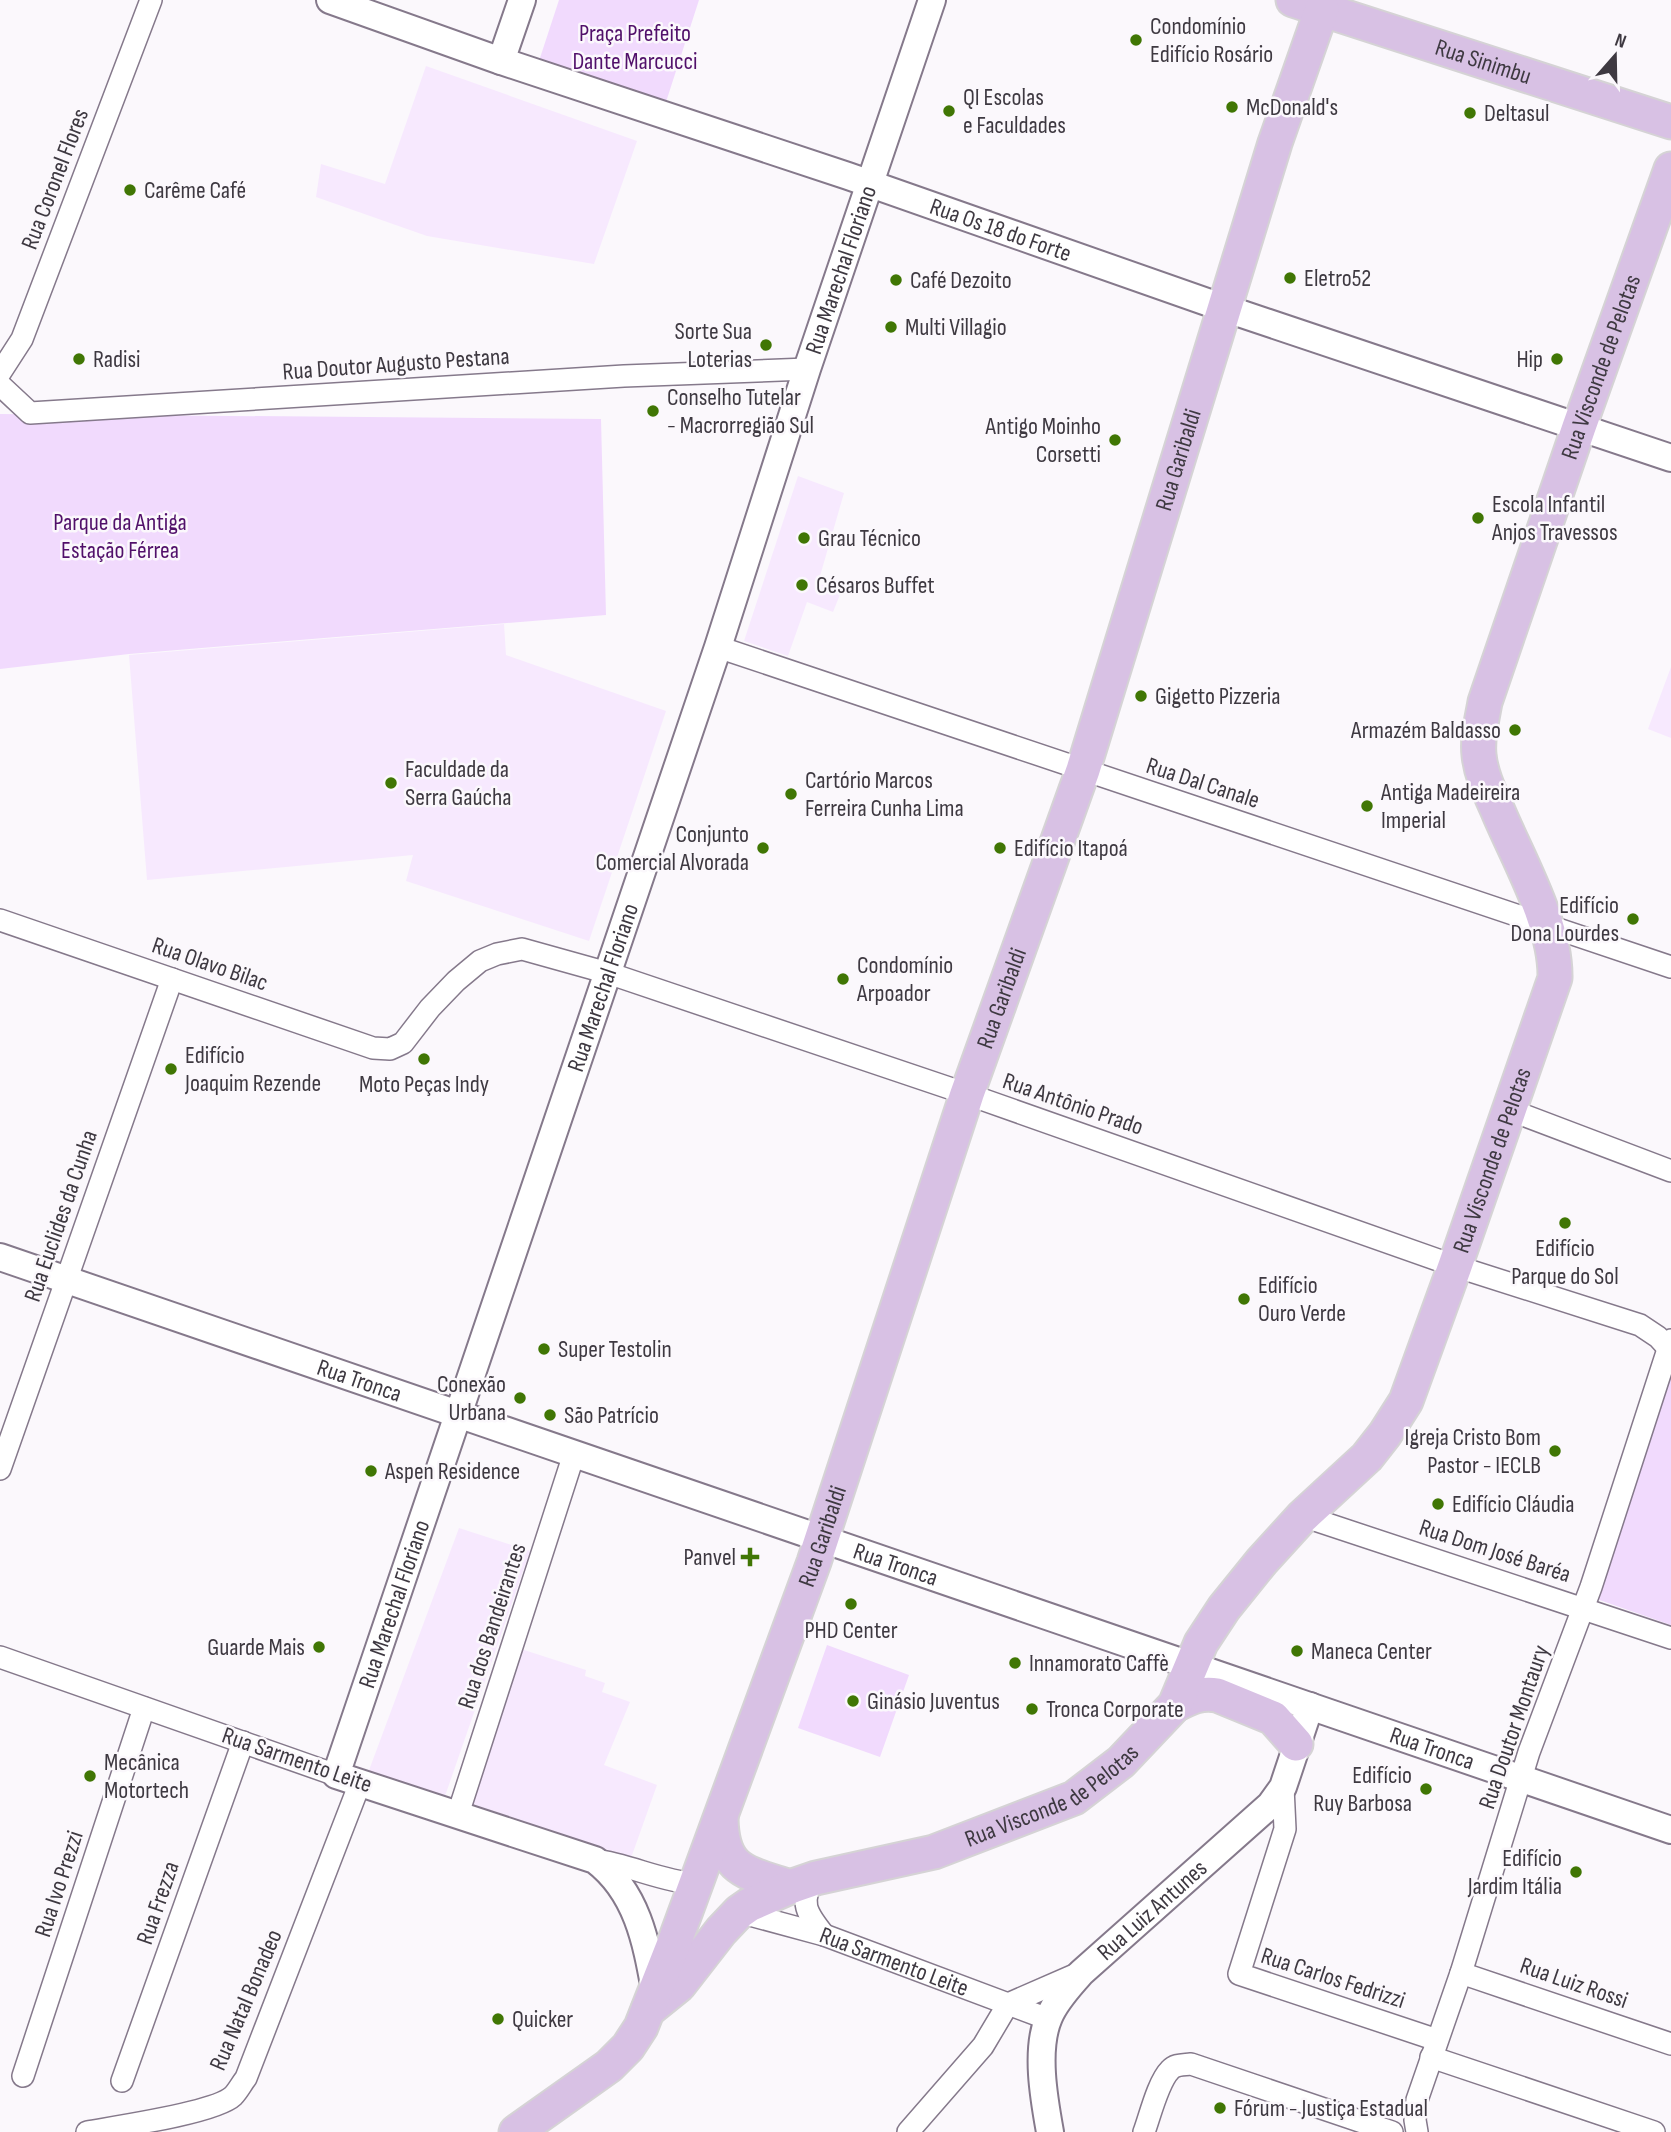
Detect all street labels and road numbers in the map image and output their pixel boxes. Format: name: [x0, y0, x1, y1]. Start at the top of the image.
street label: Rua Sinimbu: [1432, 32, 1535, 90]
street label: Rua Coronel Flores: [15, 104, 95, 254]
street label: Rua Marechal Floriano: [799, 182, 883, 358]
street label: Rua Os 18 do Forte: [926, 191, 1075, 268]
street label: Rua Visconde de Pelotas: [1555, 271, 1647, 463]
street label: Rua Doutor Augusto Pestana: [281, 342, 511, 386]
street label: Rua Garibaldi: [1149, 405, 1207, 514]
street label: Rua Dal Canale: [1143, 751, 1263, 815]
street label: Rua Marechal Floriano: [561, 900, 645, 1075]
street label: Rua Olavo Bilac: [148, 931, 272, 997]
street label: Rua Garibaldi: [970, 944, 1033, 1052]
street label: Rua Visconde de Pelotas: [1446, 1064, 1537, 1257]
street label: Rua Antônio Prado: [999, 1066, 1147, 1142]
street label: Rua Euclides da Cunha: [18, 1126, 104, 1306]
street label: Rua Tronca: [313, 1352, 406, 1408]
street label: Rua Garibaldi: [792, 1482, 852, 1591]
street label: Rua Dom José Baréa: [1416, 1513, 1574, 1589]
street label: Rua Marechal Floriano: [352, 1516, 436, 1692]
street label: Rua Tronca: [850, 1536, 942, 1592]
street label: Rua dos Bandeirantes: [452, 1539, 532, 1713]
street label: Rua Doutor Montaury: [1472, 1641, 1556, 1813]
street label: Rua Tronca: [1386, 1720, 1478, 1776]
street label: Rua Sarmento Leite: [218, 1721, 376, 1799]
street label: Rua Visconde de Pelotas: [961, 1738, 1145, 1853]
street label: Rua Ivo Prezzi: [28, 1827, 90, 1941]
street label: Rua Luiz Antunes: [1091, 1854, 1213, 1966]
street label: Rua Frezza: [130, 1858, 186, 1948]
street label: Rua Sarmento Leite: [816, 1920, 973, 2002]
street label: Rua Natal Bonadeo: [203, 1925, 289, 2075]
street label: Rua Carlos Fedrizzi: [1257, 1941, 1409, 2015]
street label: Rua Luiz Rossi: [1516, 1951, 1632, 2015]

